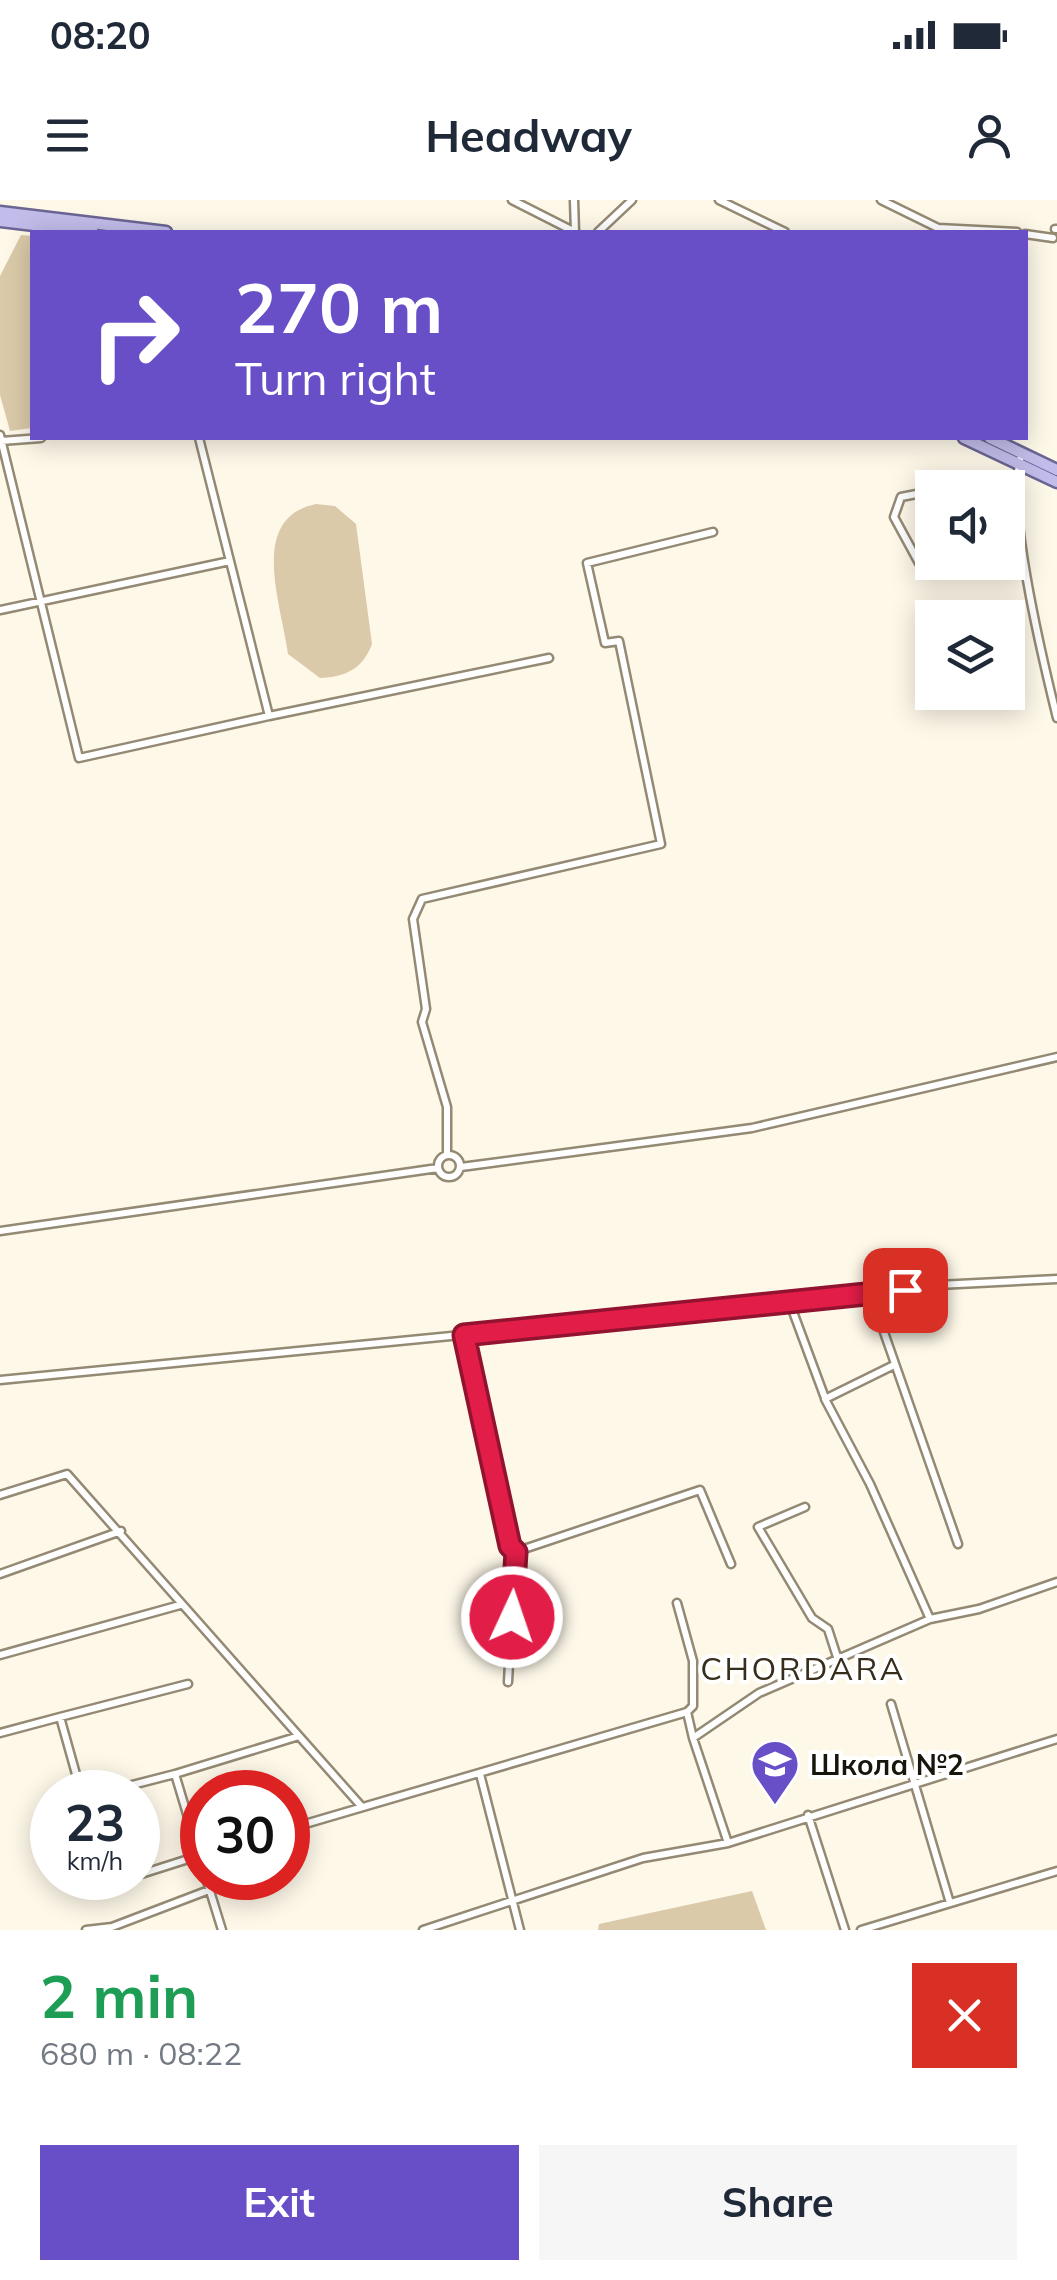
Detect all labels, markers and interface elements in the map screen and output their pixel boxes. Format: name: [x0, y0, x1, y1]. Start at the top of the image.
text: 08:20: [50, 11, 151, 59]
text: Headway: [425, 107, 632, 163]
icon: menu: [40, 108, 95, 163]
icon: person: [962, 108, 1017, 163]
text: 270 m: [235, 263, 443, 351]
icon: right: [70, 270, 200, 400]
text: Turn right: [235, 350, 436, 406]
map controls: [915, 470, 1025, 710]
button: sound: [915, 470, 1025, 580]
button: layers: [915, 600, 1025, 710]
pin: [863, 1248, 948, 1333]
icon: arrive: [878, 1263, 933, 1318]
position arrow: [460, 1565, 564, 1669]
district label: CHORDARA: [700, 1648, 906, 1688]
school or university icon: Школа №2: [749, 1738, 801, 1806]
place label: Школа №2: [810, 1747, 964, 1782]
speed limit sign: 30: [180, 1770, 310, 1900]
text: 23: [65, 1791, 125, 1854]
text: km/h: [67, 1845, 123, 1876]
text: 2 min: [40, 1958, 198, 2033]
button: close: [912, 1963, 1017, 2068]
text: 680 m · 08:22: [40, 2033, 242, 2073]
button: Exit: [40, 2145, 519, 2260]
button: Share: [539, 2145, 1017, 2260]

